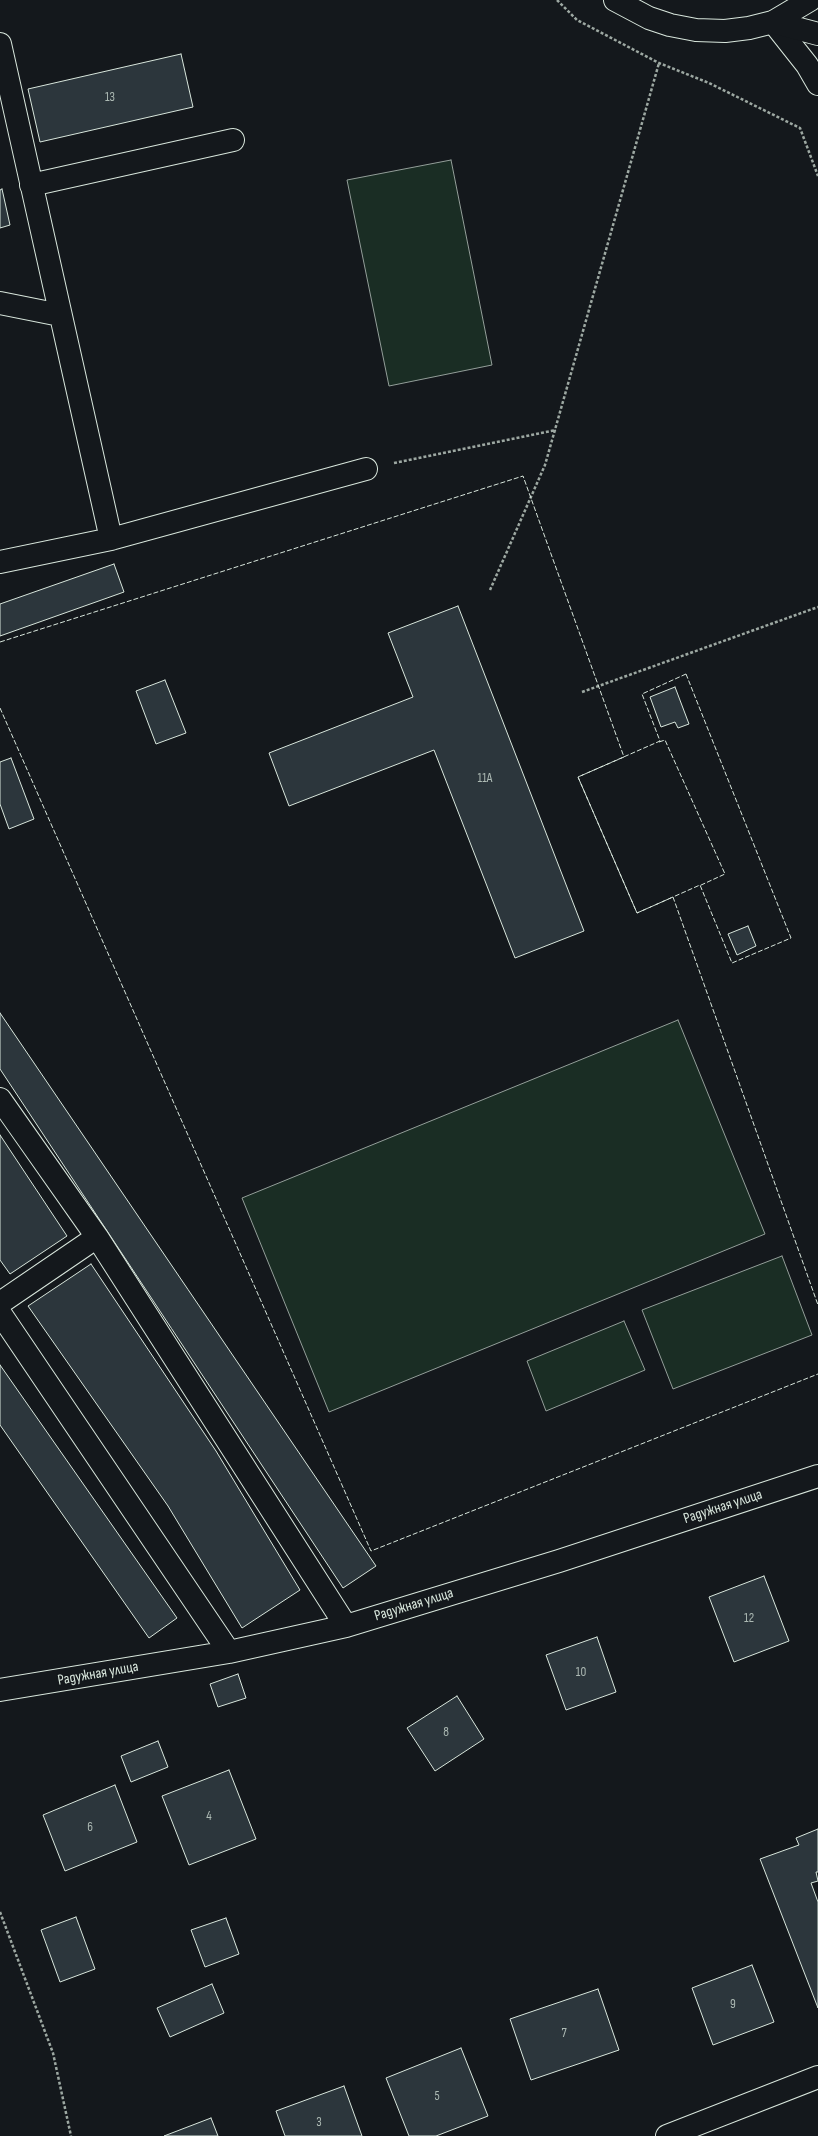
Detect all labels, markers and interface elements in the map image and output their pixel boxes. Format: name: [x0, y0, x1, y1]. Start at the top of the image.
house number: 13: [105, 90, 115, 106]
house number: 11А: [478, 771, 492, 787]
street label: Радужная улица: [681, 1486, 765, 1528]
street label: Радужная улица: [372, 1584, 456, 1626]
house number: 12: [744, 1611, 754, 1627]
street label: Радужная улица: [56, 1658, 140, 1690]
house number: 10: [576, 1665, 586, 1681]
house number: 8: [443, 1725, 449, 1741]
house number: 4: [206, 1809, 212, 1825]
house number: 6: [87, 1820, 93, 1836]
house number: 9: [730, 1997, 736, 2013]
house number: 7: [561, 2026, 567, 2042]
house number: 5: [434, 2089, 440, 2105]
house number: 3: [316, 2115, 322, 2131]

